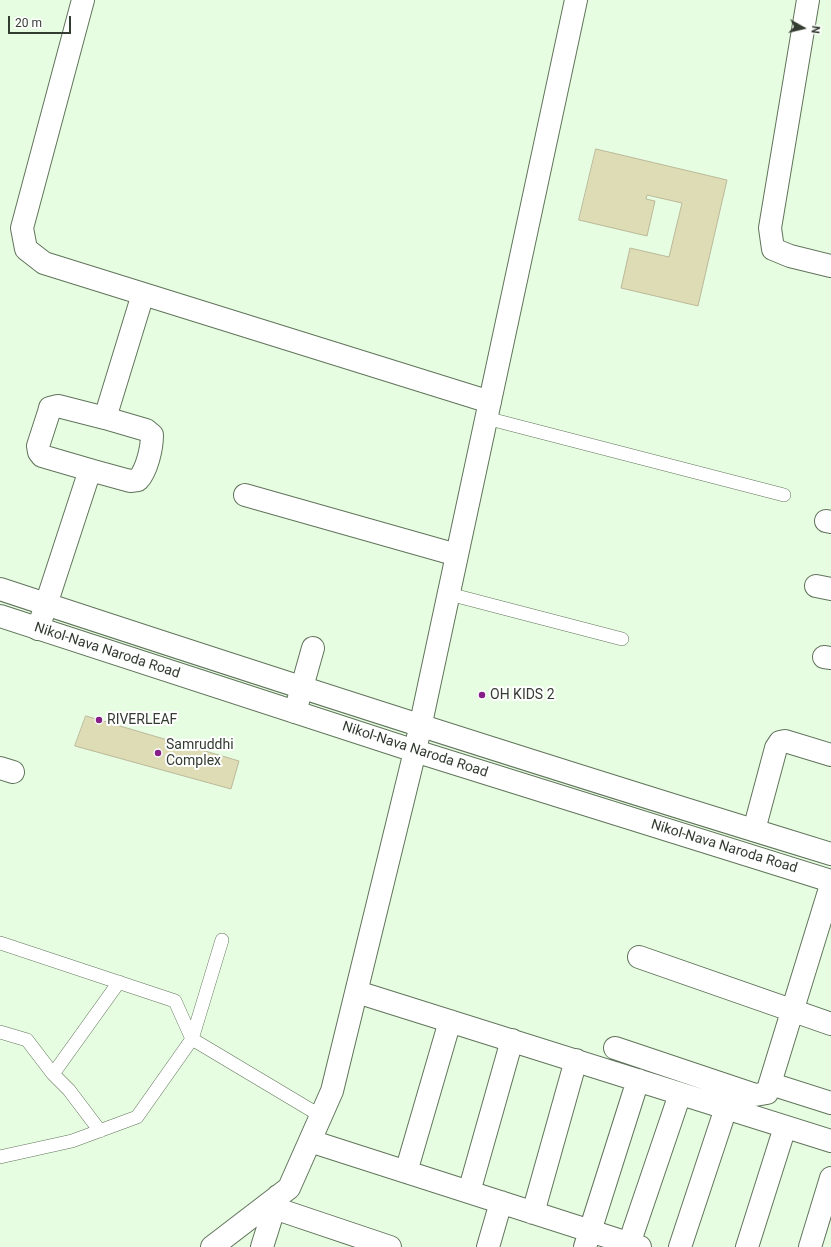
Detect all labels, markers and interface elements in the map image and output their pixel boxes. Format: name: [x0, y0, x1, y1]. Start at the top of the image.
scale bar: [10, 8, 73, 34]
north arrow: [783, 8, 823, 48]
text: 20 m: [15, 16, 42, 30]
text: N: [808, 25, 822, 34]
street label: Nikol-Nava Naroda Road: [32, 619, 182, 683]
place label: OH KIDS 2: [490, 687, 555, 703]
marker: OH KIDS 2: [477, 690, 487, 700]
place label: RIVERLEAF: [107, 712, 177, 728]
marker: RIVERLEAF: [94, 715, 104, 725]
street label: Nikol-Nava Naroda Road: [340, 718, 490, 782]
place label: Samruddhi Complex: [166, 737, 234, 770]
marker: Samruddhi Complex: [153, 748, 163, 758]
street label: Nikol-Nava Naroda Road: [649, 817, 799, 877]

